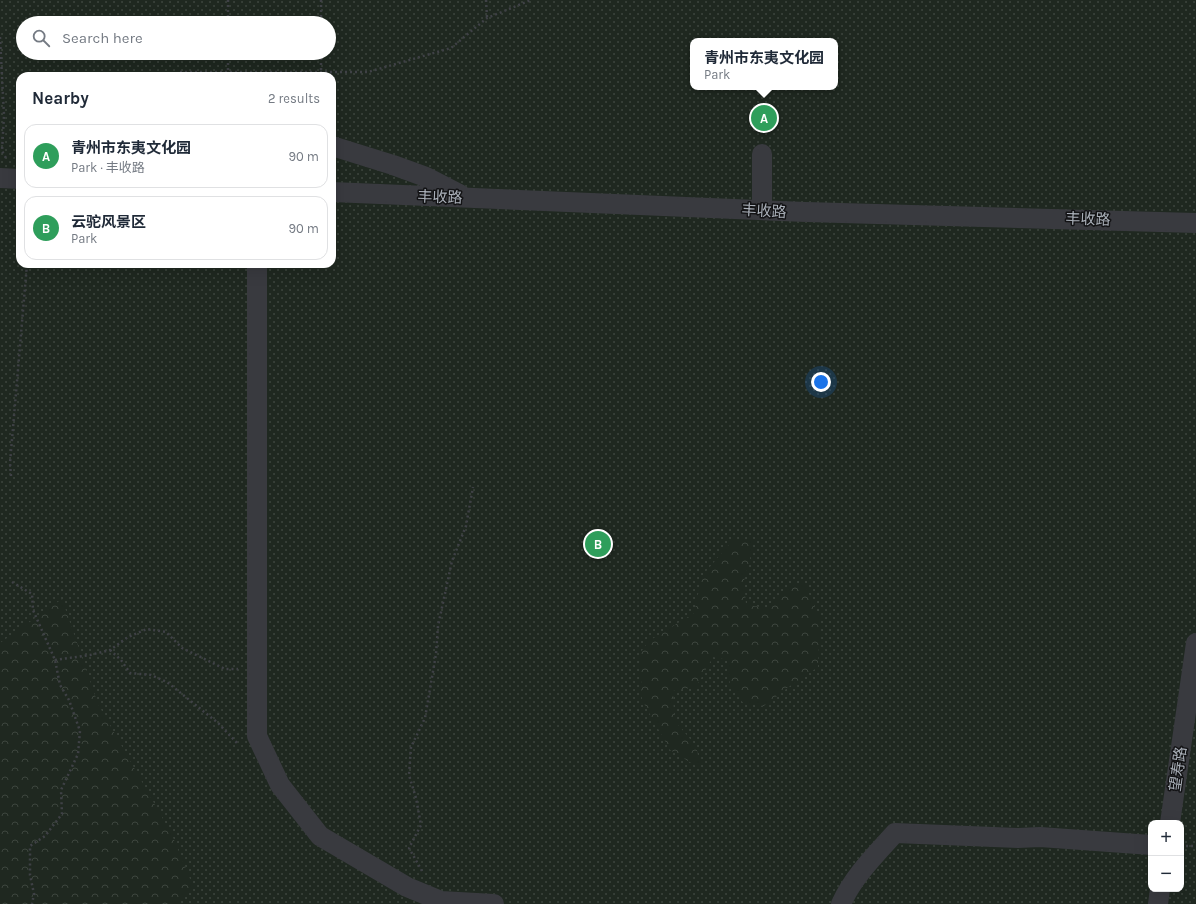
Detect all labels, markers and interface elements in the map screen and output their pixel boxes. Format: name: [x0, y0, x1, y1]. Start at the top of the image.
search box: [16, 16, 336, 60]
icon: search: [30, 27, 52, 49]
text: Search here: [62, 29, 143, 47]
popup: [690, 38, 838, 90]
text: 青州市东夷文化园: [704, 49, 824, 67]
text: Park: [704, 67, 730, 82]
text: Nearby: [32, 88, 89, 108]
text: 2 results: [268, 91, 320, 106]
pin: A: [751, 103, 777, 133]
text: 青州市东夷文化园: [71, 139, 191, 157]
text: A: [42, 149, 50, 164]
text: 90 m: [288, 149, 319, 164]
text: Park · 丰收路: [71, 160, 145, 175]
street label: 丰收路: [417, 187, 463, 207]
street label: 丰收路: [741, 201, 787, 221]
street label: 丰收路: [1065, 209, 1111, 229]
text: 云驼风景区: [71, 213, 146, 231]
text: B: [42, 221, 50, 236]
text: 90 m: [288, 221, 319, 236]
text: Park: [71, 231, 97, 246]
your location: [811, 372, 831, 392]
pin: B: [585, 529, 611, 559]
street label: 望寿路: [1166, 745, 1190, 793]
map controls: [1148, 820, 1184, 892]
button: +: [1148, 820, 1184, 856]
button: −: [1148, 856, 1184, 892]

